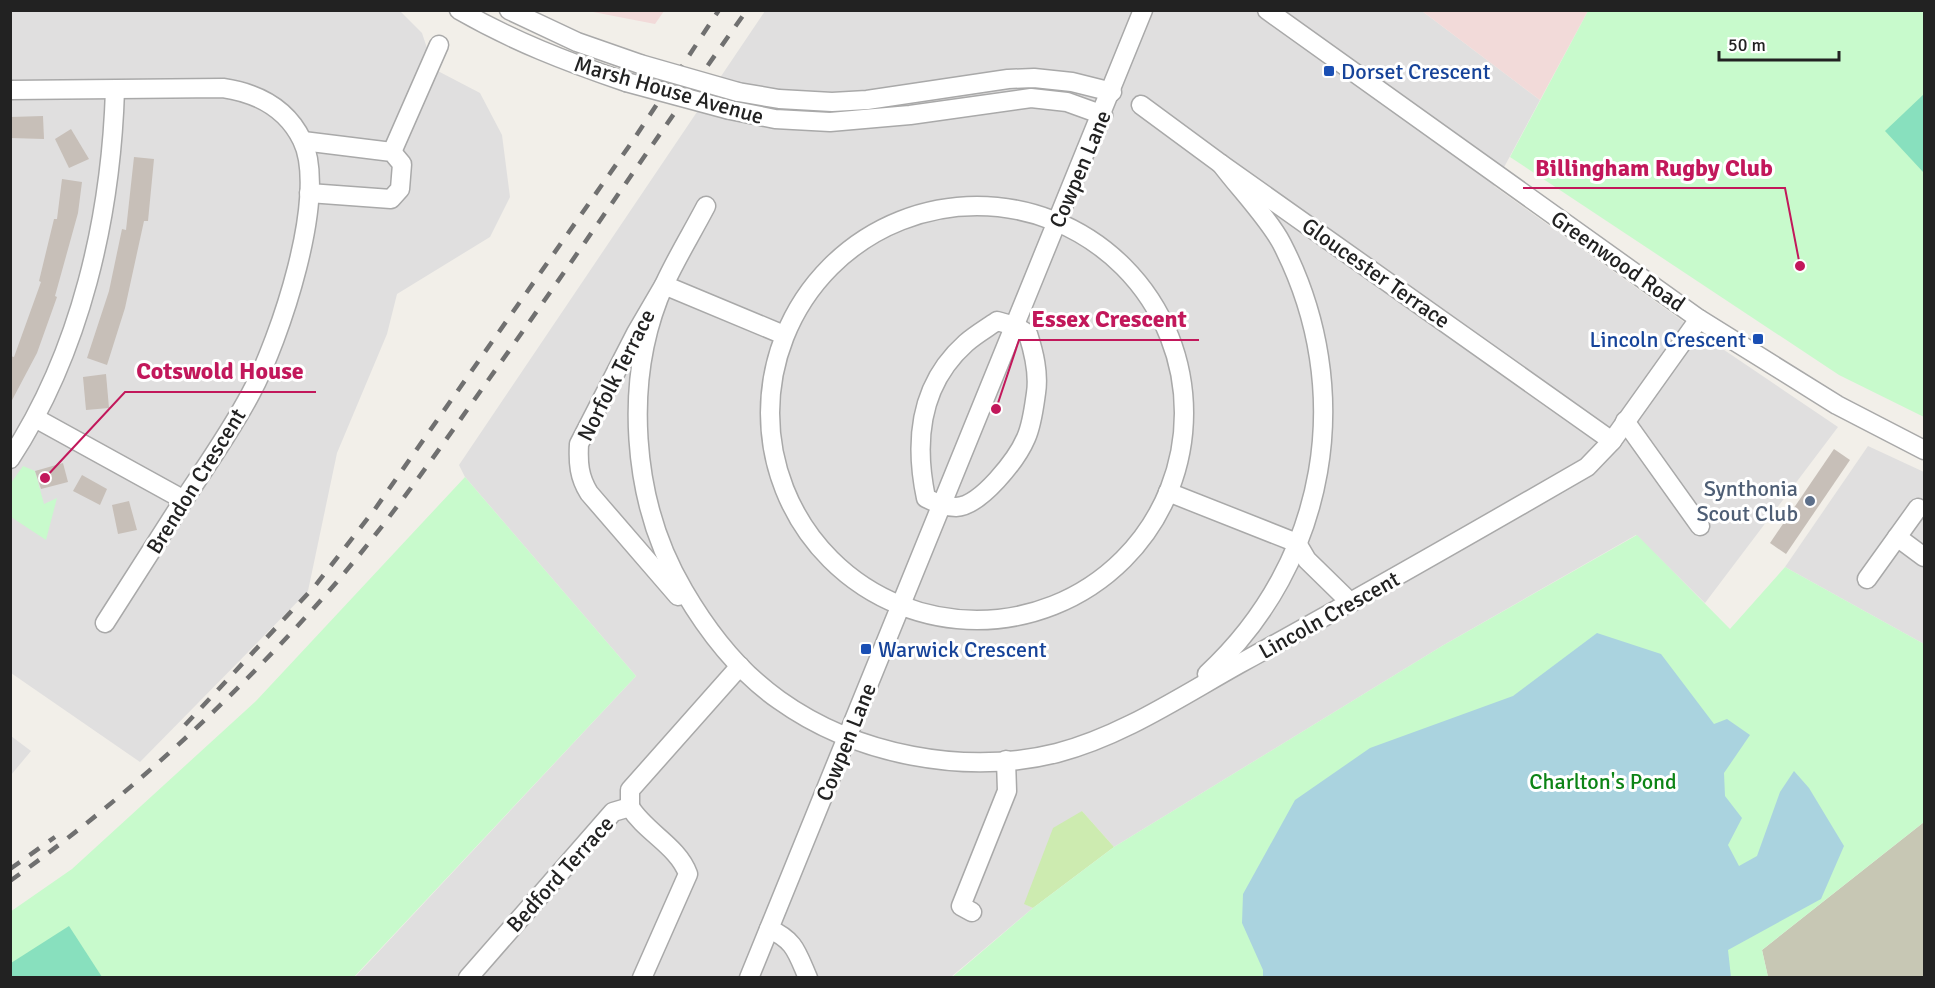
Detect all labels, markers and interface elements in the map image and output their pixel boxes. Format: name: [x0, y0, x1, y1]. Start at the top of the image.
scale bar: [1719, 24, 1839, 62]
text: 50 m: [1728, 34, 1766, 56]
street label: Marsh House Avenue: [571, 50, 767, 130]
place label: Dorset Crescent: [1341, 58, 1491, 85]
marker: Dorset Crescent: [1322, 64, 1336, 78]
street label: Cowpen Lane: [1043, 106, 1117, 232]
callout: Billingham Rugby Club: [1523, 146, 1785, 188]
text: Billingham Rugby Club: [1535, 153, 1773, 183]
street label: Greenwood Road: [1546, 205, 1690, 317]
street label: Gloucester Terrace: [1297, 212, 1455, 334]
callout: Essex Crescent: [1019, 298, 1199, 340]
text: Essex Crescent: [1031, 304, 1187, 334]
street label: Norfolk Terrace: [571, 305, 661, 445]
place label: Lincoln Crescent: [1589, 326, 1746, 353]
marker: Lincoln Crescent: [1751, 332, 1765, 346]
callout: Cotswold House: [125, 350, 316, 392]
text: Cotswold House: [136, 356, 304, 386]
street label: Brendon Crescent: [141, 403, 252, 559]
place label: Synthonia Scout Club: [1696, 475, 1798, 527]
marker: Synthonia Scout Club: [1803, 494, 1817, 508]
street label: Lincoln Crescent: [1254, 565, 1404, 665]
place label: Warwick Crescent: [878, 636, 1047, 663]
marker: Warwick Crescent: [859, 642, 873, 656]
street label: Cowpen Lane: [810, 679, 882, 805]
park label: Charlton's Pond: [1529, 768, 1677, 795]
street label: Bedford Terrace: [501, 810, 619, 938]

